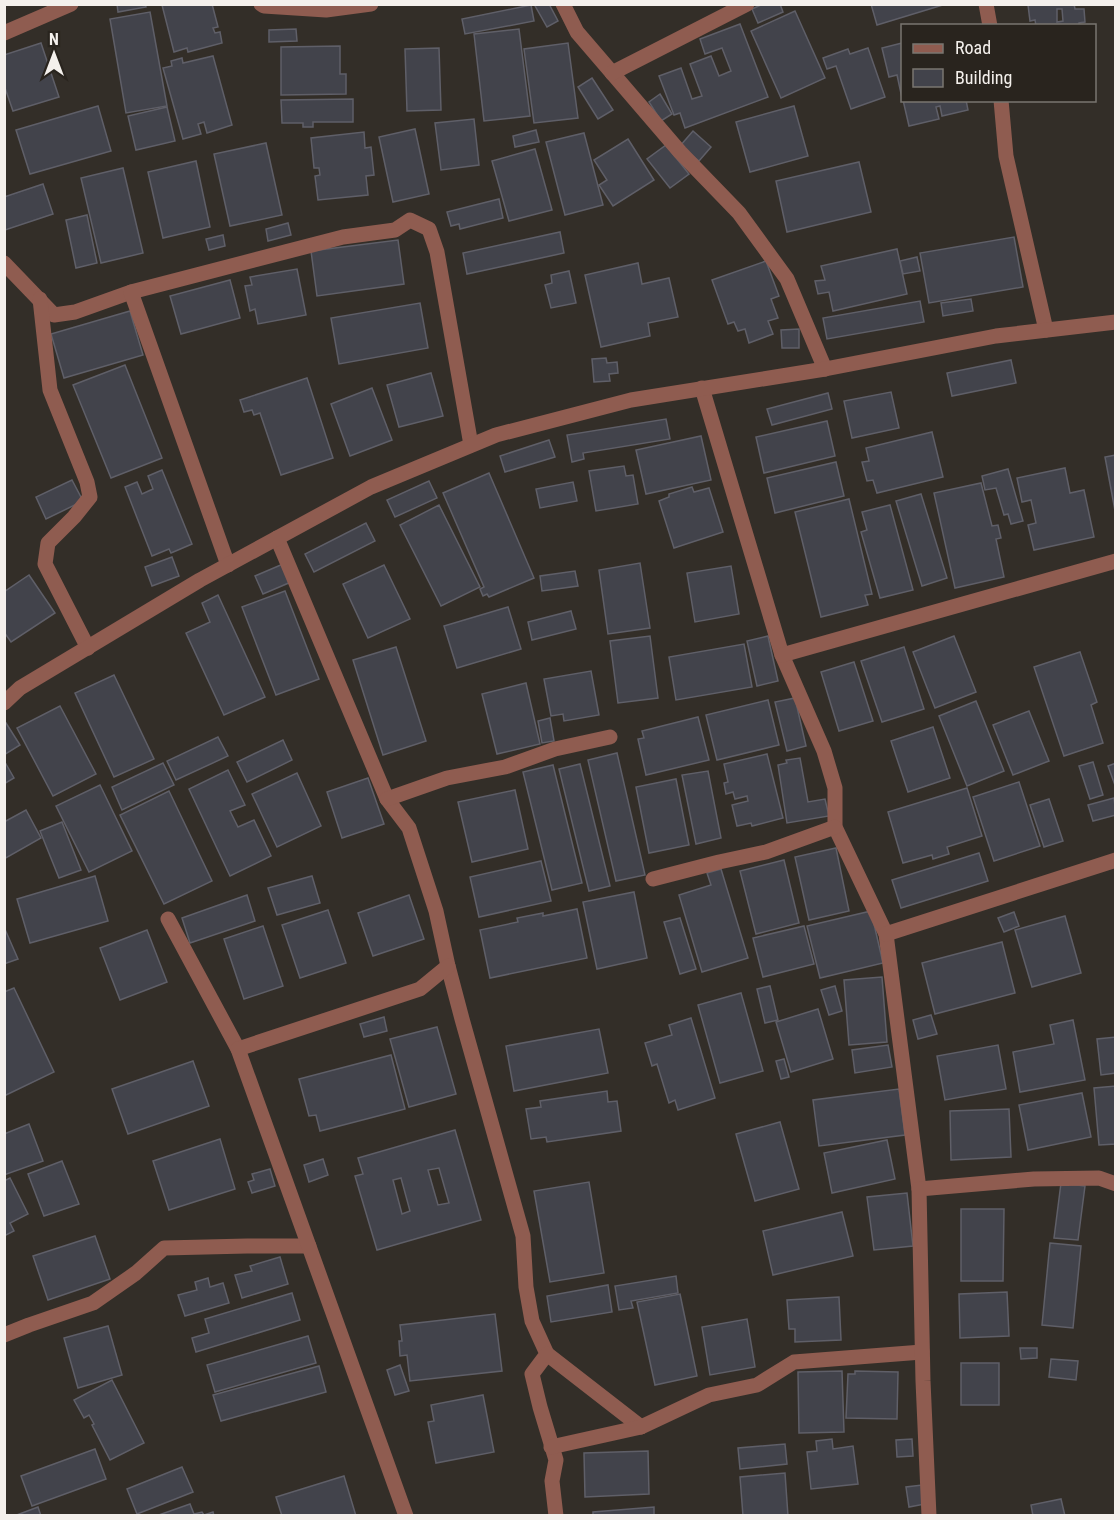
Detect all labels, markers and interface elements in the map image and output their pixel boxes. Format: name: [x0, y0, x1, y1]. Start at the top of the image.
north arrow: [24, 24, 84, 84]
legend: [901, 24, 1096, 102]
text: N: [49, 30, 59, 49]
text: Road: [955, 37, 991, 58]
text: Building: [955, 67, 1012, 88]

